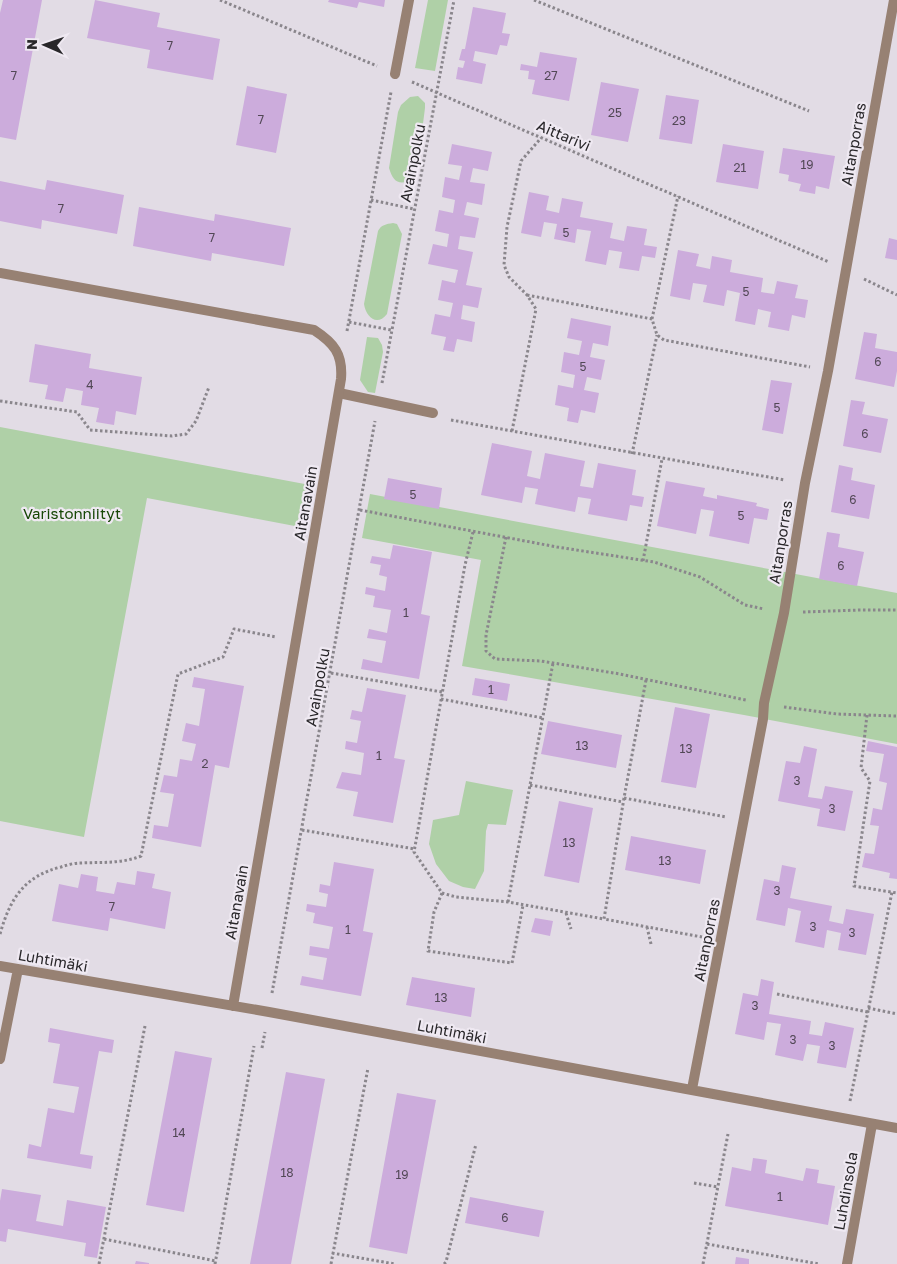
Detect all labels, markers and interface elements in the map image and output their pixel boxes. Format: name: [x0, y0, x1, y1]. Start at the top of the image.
north arrow: [20, 20, 70, 70]
house number: 7: [167, 38, 173, 53]
text: N: [23, 39, 40, 50]
house number: 7: [11, 68, 17, 83]
house number: 27: [544, 68, 558, 83]
street label: Aitanporras: [837, 101, 869, 187]
house number: 25: [608, 105, 622, 120]
house number: 7: [258, 112, 264, 127]
house number: 23: [672, 113, 686, 128]
street label: Aittarivi: [534, 116, 594, 154]
street label: Avainpolku: [396, 122, 428, 204]
house number: 19: [800, 157, 814, 172]
house number: 21: [734, 160, 747, 175]
house number: 7: [58, 201, 64, 216]
house number: 5: [563, 225, 570, 240]
house number: 7: [209, 230, 215, 245]
house number: 5: [743, 284, 750, 299]
house number: 6: [874, 354, 882, 369]
house number: 5: [580, 359, 587, 374]
house number: 4: [86, 377, 94, 392]
house number: 5: [774, 400, 781, 415]
house number: 6: [861, 426, 869, 441]
street label: Aitanavain: [290, 464, 320, 542]
house number: 5: [410, 487, 417, 502]
house number: 6: [849, 492, 857, 507]
street label: Aitanporras: [765, 499, 795, 585]
park label: Varistonniityt: [23, 504, 121, 522]
house number: 5: [738, 508, 745, 523]
house number: 6: [837, 558, 845, 573]
house number: 1: [403, 605, 409, 620]
street label: Avainpolku: [301, 646, 333, 728]
house number: 1: [488, 682, 494, 697]
house number: 13: [576, 738, 588, 753]
house number: 13: [680, 741, 692, 756]
house number: 1: [376, 748, 382, 763]
house number: 2: [202, 756, 209, 771]
house number: 3: [793, 773, 801, 788]
house number: 3: [828, 801, 836, 816]
house number: 13: [563, 835, 575, 850]
house number: 13: [659, 853, 671, 868]
street label: Aitanavain: [221, 863, 251, 941]
house number: 3: [773, 883, 781, 898]
street label: Aitanporras: [689, 897, 723, 983]
house number: 7: [109, 899, 115, 914]
house number: 3: [809, 919, 817, 934]
house number: 1: [345, 922, 351, 937]
house number: 3: [848, 925, 856, 940]
street label: Luhtimäki: [17, 945, 89, 975]
house number: 13: [435, 990, 447, 1005]
house number: 3: [751, 998, 759, 1013]
street label: Luhtimäki: [416, 1015, 488, 1047]
house number: 3: [789, 1032, 797, 1047]
house number: 3: [828, 1038, 836, 1053]
house number: 14: [172, 1125, 186, 1140]
street label: Luhdinsola: [829, 1150, 861, 1232]
house number: 18: [280, 1165, 294, 1180]
house number: 19: [395, 1167, 409, 1182]
house number: 1: [777, 1189, 783, 1204]
house number: 6: [501, 1210, 509, 1225]

